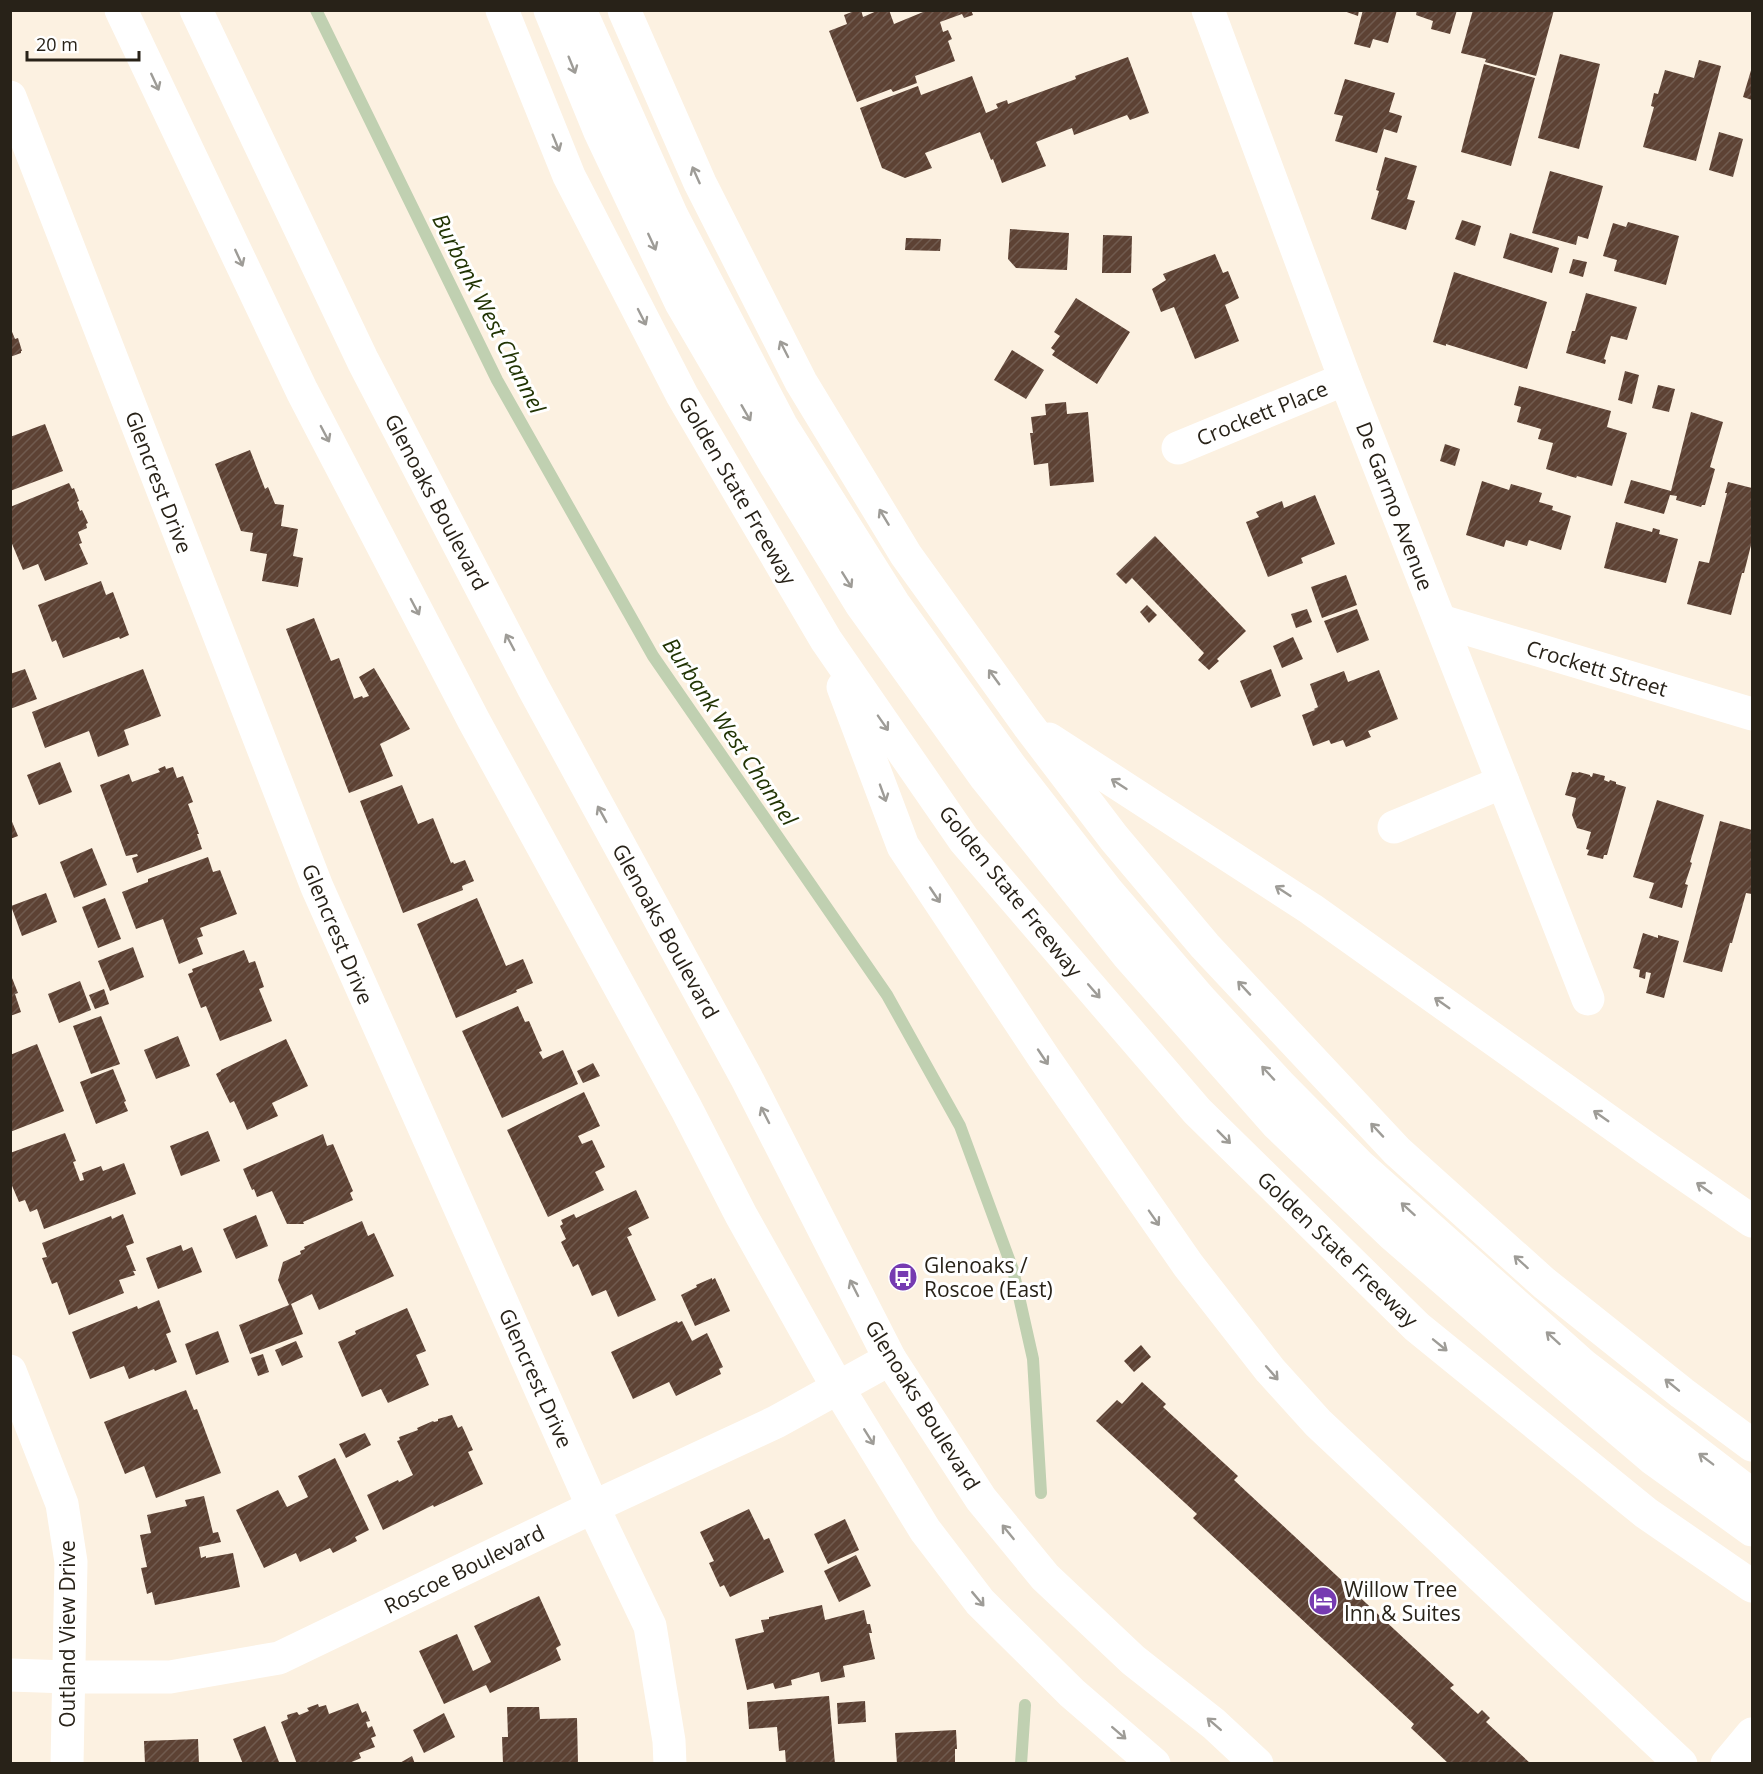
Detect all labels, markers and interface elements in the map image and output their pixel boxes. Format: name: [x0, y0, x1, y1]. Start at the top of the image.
scale bar: [27, 24, 140, 62]
text: 20 m: [36, 32, 78, 56]
one-way arrow: [567, 55, 578, 73]
one-way arrow: [150, 73, 162, 91]
one-way arrow: [551, 133, 562, 151]
one-way arrow: [690, 167, 702, 185]
water label: Burbank West Channel: [426, 208, 554, 419]
one-way arrow: [647, 233, 659, 251]
one-way arrow: [234, 249, 246, 267]
one-way arrow: [637, 308, 648, 326]
one-way arrow: [778, 341, 790, 359]
street label: Crockett Place: [1192, 374, 1332, 452]
street label: Golden State Freeway: [673, 391, 804, 590]
one-way arrow: [740, 404, 752, 421]
street label: Glencrest Drive: [119, 407, 199, 557]
street label: Glenoaks Boulevard: [379, 409, 495, 595]
street label: De Garmo Avenue: [1350, 418, 1440, 594]
one-way arrow: [319, 424, 331, 442]
one-way arrow: [877, 509, 889, 526]
one-way arrow: [841, 571, 853, 588]
one-way arrow: [410, 597, 421, 615]
water label: Burbank West Channel: [657, 631, 805, 831]
street label: Crockett Street: [1523, 633, 1671, 703]
one-way arrow: [503, 634, 515, 652]
one-way arrow: [988, 670, 1000, 686]
one-way arrow: [877, 714, 889, 731]
one-way arrow: [1111, 778, 1128, 790]
one-way arrow: [878, 784, 889, 802]
street label: Golden State Freeway: [933, 799, 1089, 983]
one-way arrow: [596, 806, 608, 823]
street label: Glenoaks Boulevard: [606, 839, 726, 1023]
street label: Glencrest Drive: [296, 859, 380, 1009]
one-way arrow: [1274, 884, 1291, 897]
one-way arrow: [930, 886, 942, 903]
one-way arrow: [1236, 980, 1251, 995]
one-way arrow: [1087, 983, 1101, 998]
one-way arrow: [1435, 997, 1451, 1009]
one-way arrow: [1037, 1049, 1050, 1066]
one-way arrow: [1261, 1065, 1275, 1080]
one-way arrow: [759, 1106, 770, 1124]
one-way arrow: [1593, 1110, 1610, 1122]
one-way arrow: [1370, 1123, 1384, 1138]
one-way arrow: [1216, 1130, 1231, 1144]
street label: Golden State Freeway: [1252, 1165, 1425, 1333]
one-way arrow: [1697, 1182, 1713, 1194]
one-way arrow: [1400, 1202, 1415, 1216]
one-way arrow: [1148, 1209, 1161, 1226]
place label: Glenoaks / Roscoe (East): [924, 1251, 1053, 1303]
one-way arrow: [1513, 1255, 1528, 1269]
bus stop icon: Glenoaks / Roscoe (East): [887, 1261, 919, 1293]
one-way arrow: [848, 1280, 859, 1298]
street label: Glencrest Drive: [493, 1304, 579, 1452]
street label: Glenoaks Boulevard: [859, 1315, 987, 1495]
one-way arrow: [1546, 1331, 1561, 1345]
one-way arrow: [1431, 1339, 1447, 1352]
one-way arrow: [1266, 1365, 1279, 1381]
one-way arrow: [1664, 1379, 1680, 1392]
one-way arrow: [862, 1429, 875, 1446]
one-way arrow: [1698, 1453, 1714, 1466]
street label: Roscoe Boulevard: [379, 1518, 549, 1620]
one-way arrow: [1001, 1525, 1015, 1540]
street label: Outland View Drive: [53, 1540, 81, 1728]
place label: Willow Tree Inn & Suites: [1344, 1575, 1461, 1627]
hotel icon: Willow Tree Inn & Suites: [1307, 1585, 1339, 1617]
one-way arrow: [971, 1590, 984, 1606]
one-way arrow: [1207, 1717, 1222, 1731]
one-way arrow: [1111, 1726, 1126, 1740]

